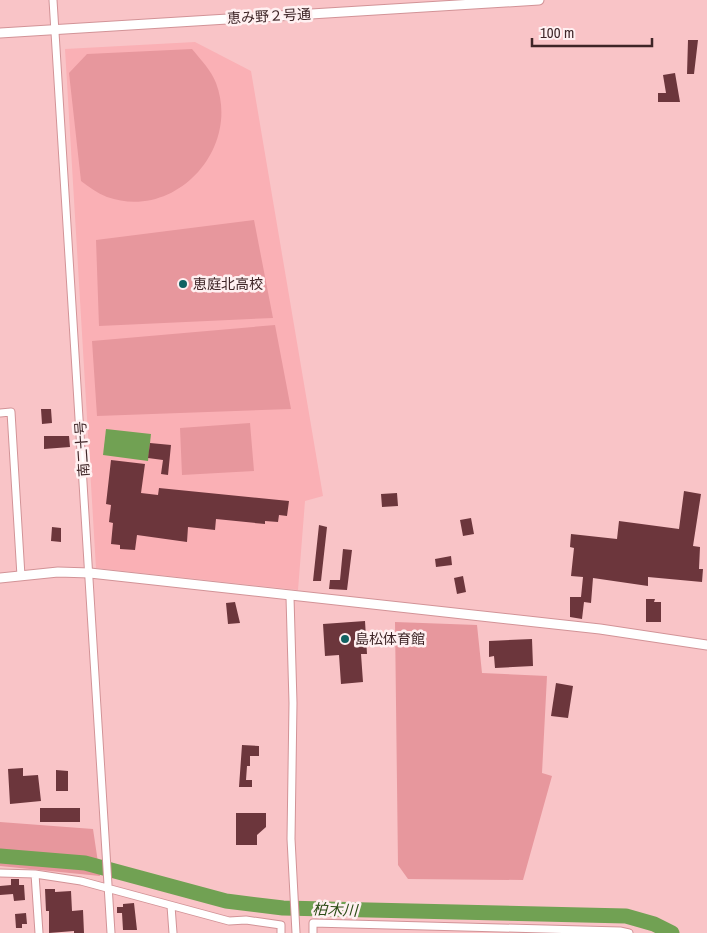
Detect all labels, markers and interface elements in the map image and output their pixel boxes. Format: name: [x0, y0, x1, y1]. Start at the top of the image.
street label: 恵み野２号通: [227, 5, 311, 27]
scale bar: [532, 15, 652, 47]
text: 100 m: [540, 22, 574, 43]
place label: 恵庭北高校: [193, 275, 263, 293]
marker: 恵庭北高校: [177, 278, 189, 290]
street label: 南二十号: [71, 420, 93, 478]
place label: 島松体育館: [355, 630, 425, 648]
marker: 島松体育館: [339, 633, 351, 645]
water label: 柏木川: [312, 898, 360, 921]

